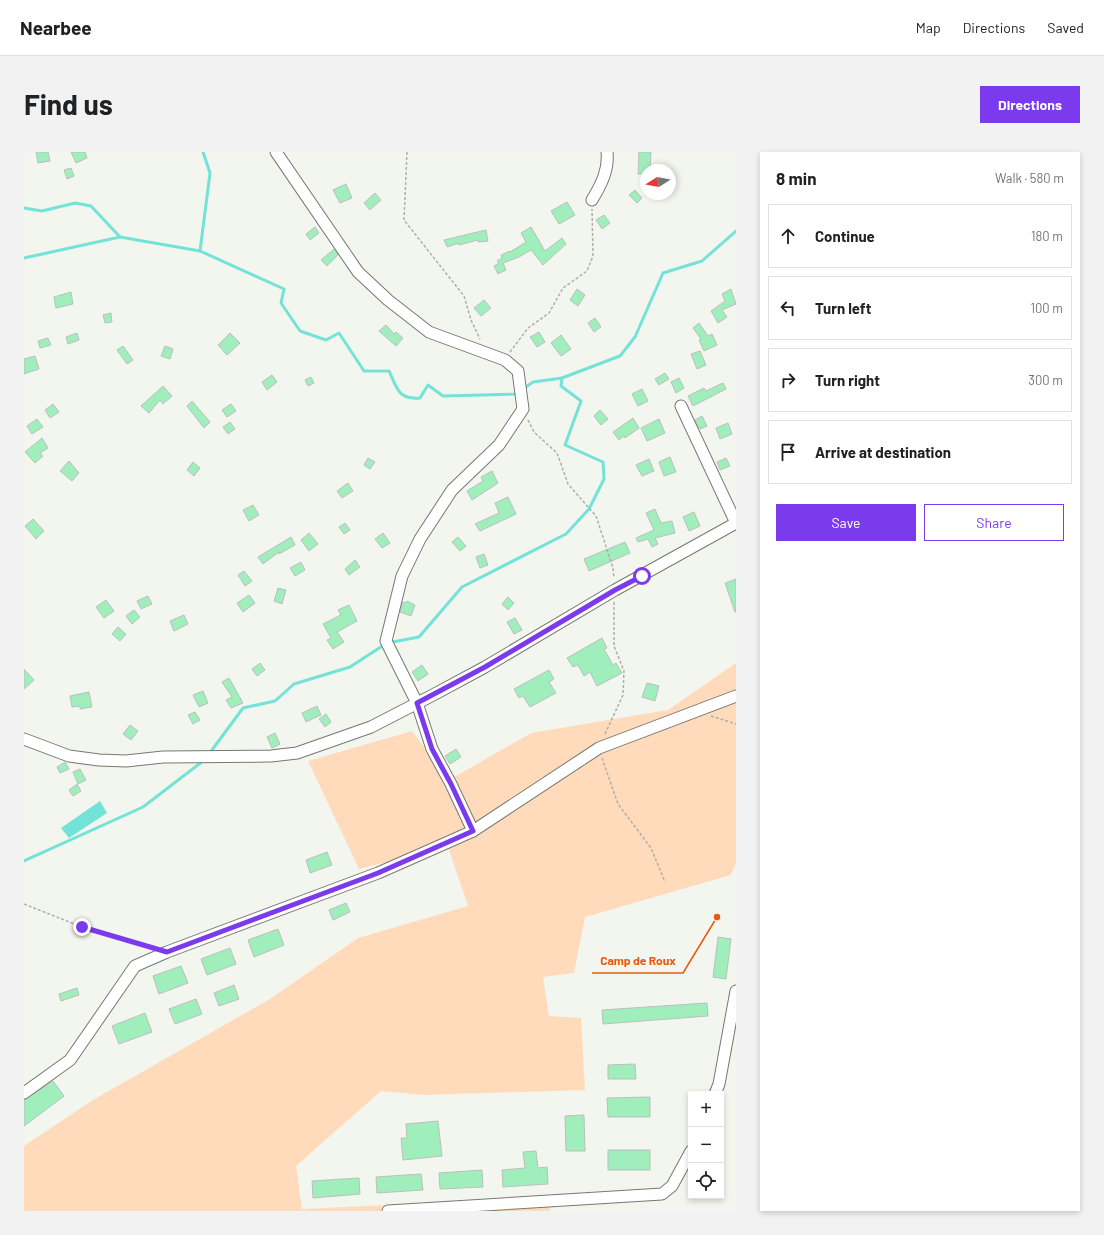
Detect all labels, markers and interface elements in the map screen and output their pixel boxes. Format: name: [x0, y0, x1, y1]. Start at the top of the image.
text: Nearbee: [20, 16, 92, 39]
text: Map: [916, 19, 941, 36]
text: Directions: [963, 19, 1025, 36]
text: Saved: [1047, 19, 1084, 36]
button: Directions: [980, 86, 1080, 123]
text: Find us: [24, 87, 113, 121]
north arrow: [640, 164, 676, 200]
text: 8 min: [776, 168, 816, 188]
text: Walk · 580 m: [995, 170, 1064, 186]
icon: ahead: [777, 225, 799, 247]
text: Continue: [815, 227, 875, 245]
text: 180 m: [1031, 228, 1063, 244]
icon: left: [777, 297, 799, 319]
text: Turn left: [815, 299, 871, 317]
text: 100 m: [1030, 300, 1063, 316]
icon: right: [777, 369, 799, 391]
text: Turn right: [815, 371, 880, 389]
text: 300 m: [1028, 372, 1063, 388]
icon: arrive: [777, 441, 799, 463]
text: Arrive at destination: [815, 443, 951, 461]
button: Save: [776, 504, 916, 541]
button: Share: [924, 504, 1064, 541]
route start: [633, 567, 651, 585]
route end: [73, 918, 91, 936]
callout: Camp de Roux: [592, 949, 683, 973]
text: Camp de Roux: [600, 953, 676, 967]
map controls: [688, 1091, 724, 1199]
button: +: [688, 1091, 724, 1127]
button: −: [688, 1127, 724, 1163]
button: locate: [688, 1163, 724, 1199]

